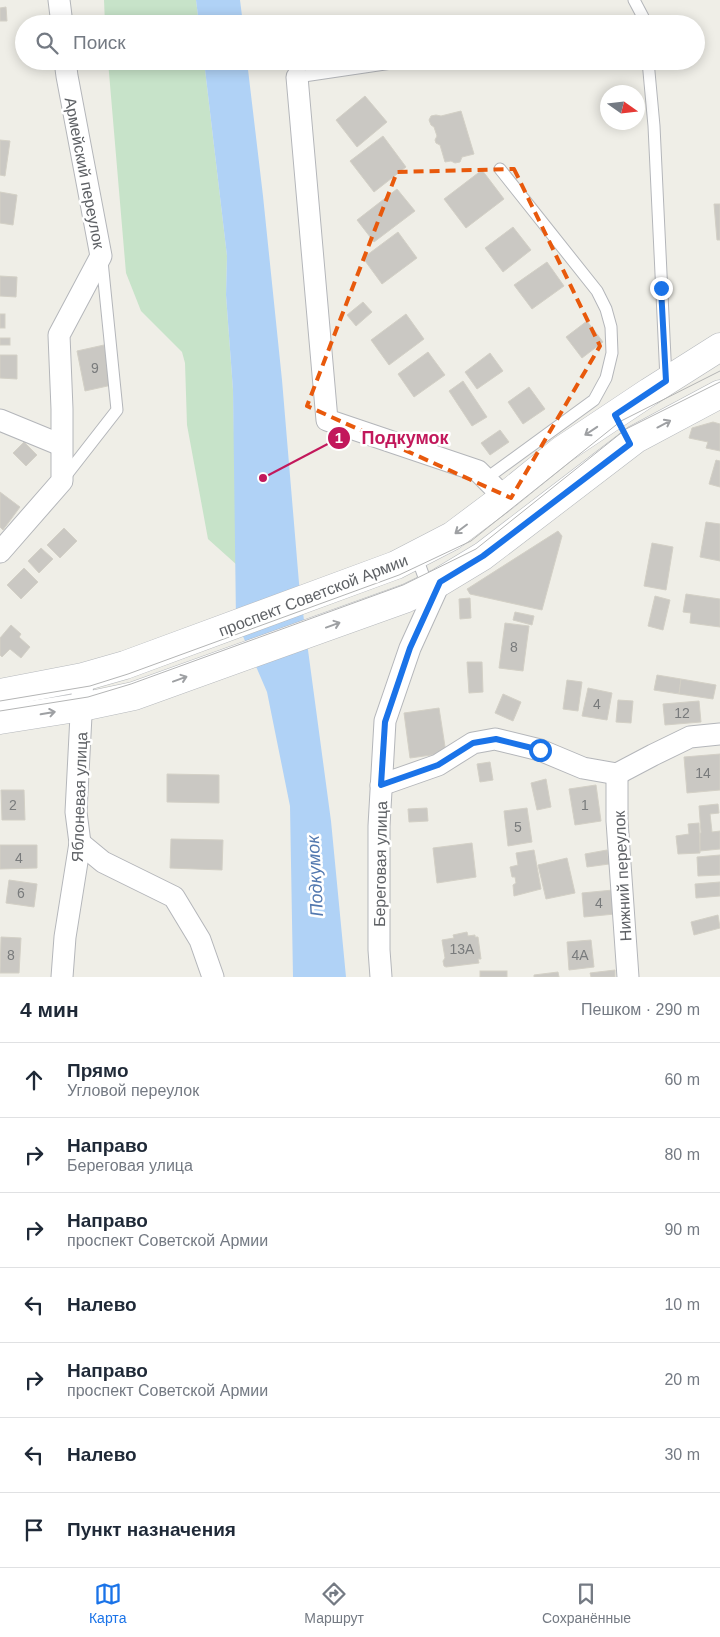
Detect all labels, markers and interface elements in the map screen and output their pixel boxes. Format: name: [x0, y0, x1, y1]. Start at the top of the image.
search box: [15, 15, 705, 70]
icon: search: [33, 29, 61, 57]
text: Поиск: [73, 32, 126, 53]
north arrow: [600, 85, 645, 130]
street label: Армейский переулок: [61, 96, 108, 251]
route end: [650, 277, 673, 300]
house number: 9: [91, 360, 99, 376]
one-way arrow: [656, 419, 671, 428]
callout: Подкумок: [327, 421, 459, 454]
one-way arrow: [584, 426, 598, 436]
text: Подкумок: [362, 428, 449, 448]
text: 1: [335, 429, 343, 446]
one-way arrow: [455, 523, 469, 534]
street label: проспект Советской Армии: [216, 551, 410, 639]
one-way arrow: [325, 620, 340, 629]
house number: 8: [510, 639, 518, 655]
one-way arrow: [172, 674, 187, 683]
house number: 4: [593, 696, 601, 712]
house number: 12: [674, 705, 690, 721]
one-way arrow: [40, 707, 56, 717]
street label: Яблоневая улица: [69, 731, 90, 863]
route start: [529, 739, 552, 762]
house number: 14: [695, 765, 711, 781]
house number: 2: [9, 797, 17, 813]
house number: 1: [581, 797, 589, 813]
street label: Береговая улица: [371, 801, 390, 927]
street label: Нижний переулок: [611, 809, 634, 942]
house number: 5: [514, 819, 522, 835]
water label: Подкумок: [303, 833, 327, 917]
house number: 4: [15, 850, 23, 866]
house number: 6: [17, 885, 25, 901]
house number: 4: [595, 895, 603, 911]
house number: 13А: [450, 941, 475, 957]
house number: 8: [7, 947, 15, 963]
house number: 4А: [571, 947, 589, 963]
text: 4 мин: [20, 998, 79, 1021]
text: Пешком · 290 m: [581, 1001, 700, 1018]
text: Прямо: [67, 1060, 129, 1081]
icon: ahead: [20, 1066, 48, 1094]
text: 60 m: [664, 1071, 700, 1088]
text: Угловой переулок: [67, 1082, 199, 1099]
text: Направо: [67, 1135, 148, 1156]
icon: right: [20, 1141, 48, 1169]
text: 80 m: [664, 1146, 700, 1163]
text: Береговая улица: [67, 1157, 193, 1174]
text: Направо: [67, 1210, 148, 1231]
icon: right: [20, 1216, 48, 1244]
text: 90 m: [664, 1221, 700, 1238]
text: проспект Советской Армии: [67, 1232, 268, 1249]
icon: left: [20, 1291, 48, 1319]
text: Налево: [67, 1294, 137, 1315]
text: 10 m: [664, 1296, 700, 1313]
text: Направо: [67, 1360, 148, 1381]
icon: right: [20, 1366, 48, 1394]
text: 20 m: [664, 1371, 700, 1388]
text: проспект Советской Армии: [67, 1382, 268, 1399]
icon: left: [20, 1441, 48, 1469]
text: Налево: [67, 1444, 137, 1465]
text: 30 m: [664, 1446, 700, 1463]
icon: arrive: [20, 1516, 48, 1544]
text: Пункт назначения: [67, 1519, 236, 1540]
tab: Карта: [89, 1580, 126, 1626]
tab: Маршрут: [304, 1580, 364, 1626]
tab: Сохранённые: [542, 1580, 631, 1626]

